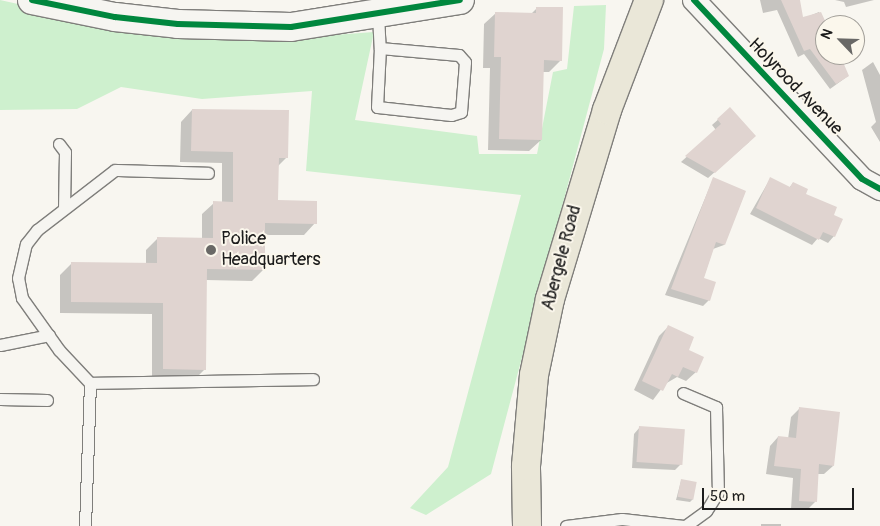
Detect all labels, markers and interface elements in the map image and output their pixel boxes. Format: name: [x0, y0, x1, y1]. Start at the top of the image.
north arrow: [815, 15, 865, 65]
text: N: [817, 26, 836, 42]
street label: Holyrood Avenue: [743, 34, 847, 140]
street label: Abergele Road: [538, 203, 586, 313]
place label: Police Headquarters: [221, 229, 321, 272]
marker: Police Headquarters: [205, 244, 217, 256]
scale bar: [705, 478, 858, 510]
text: 50 m: [710, 487, 745, 506]

